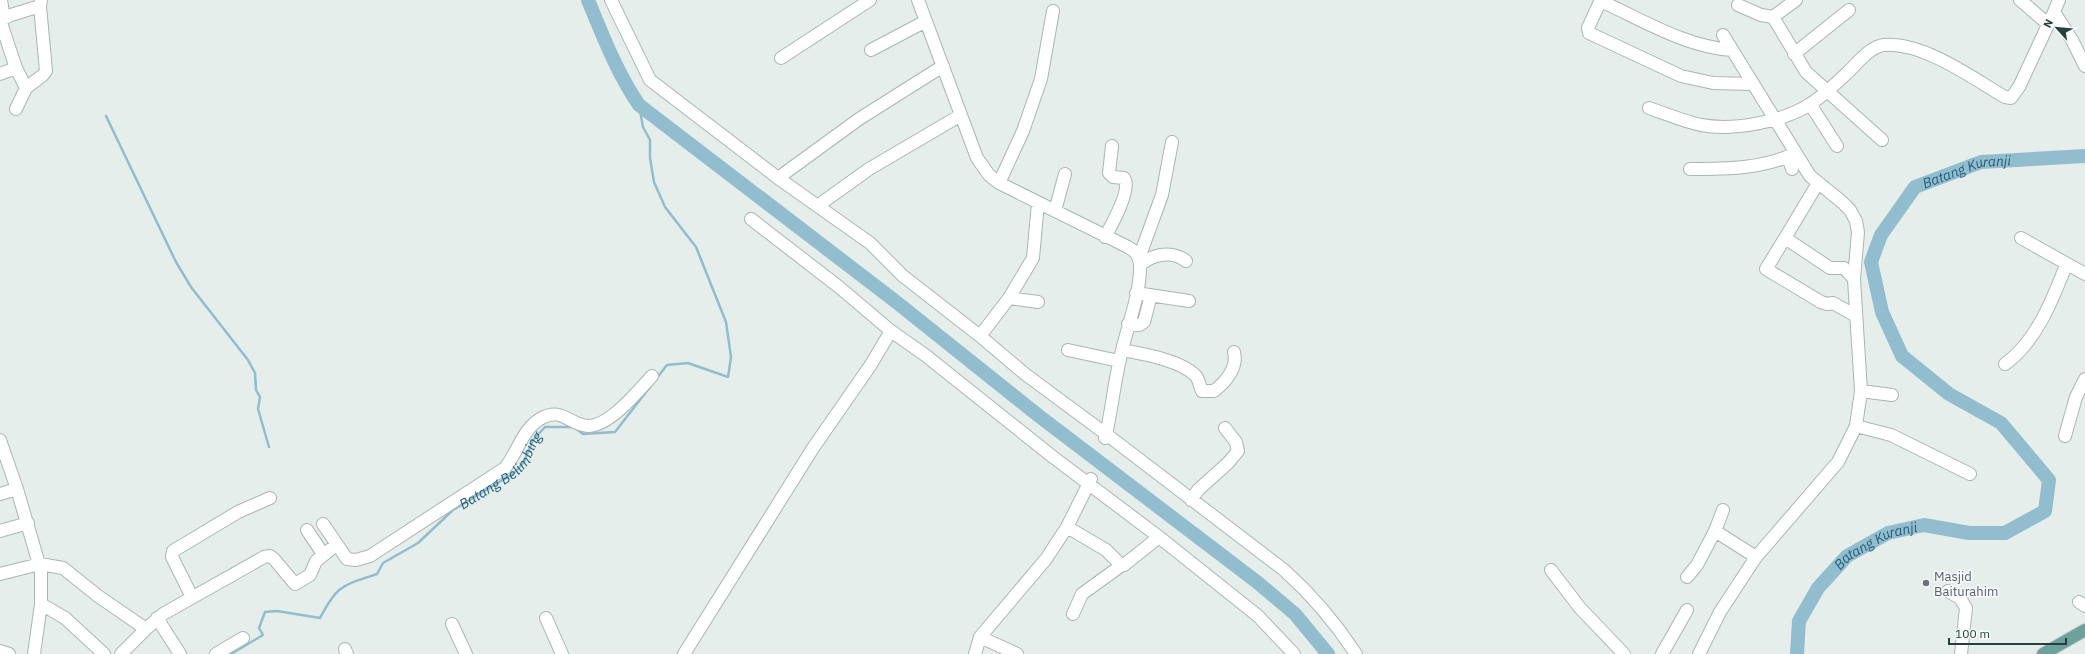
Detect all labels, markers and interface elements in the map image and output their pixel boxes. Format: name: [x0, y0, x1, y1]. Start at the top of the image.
north arrow: [2037, 8, 2077, 48]
text: N: [2040, 17, 2056, 30]
water label: Batang Kuranji: [1920, 151, 2012, 192]
water label: Batang Belimbing: [456, 427, 546, 513]
water label: Batang Kuranji: [1830, 518, 1919, 573]
place label: Masjid Baiturahim: [1934, 568, 1998, 600]
marker: Masjid Baiturahim: [1921, 578, 1931, 588]
scale bar: [1949, 620, 2066, 646]
text: 100 m: [1955, 626, 1990, 641]

